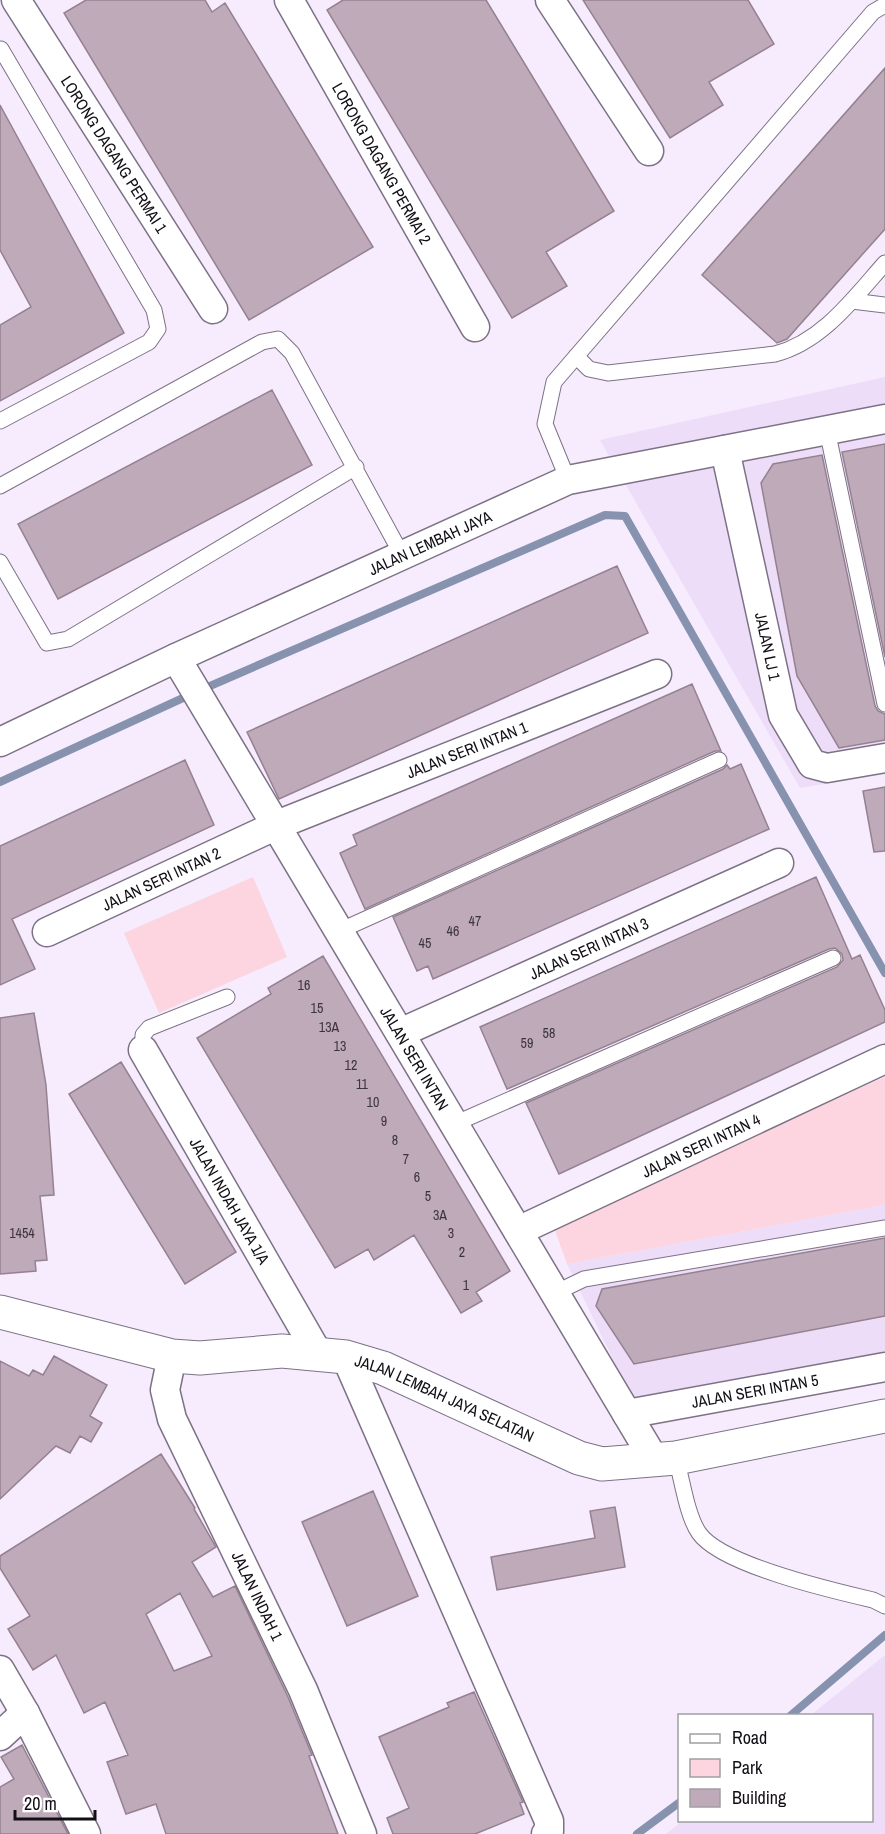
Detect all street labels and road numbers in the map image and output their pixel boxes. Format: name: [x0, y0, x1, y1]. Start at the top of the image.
street label: LORONG DAGANG PERMAI 1: [56, 71, 173, 238]
street label: LORONG DAGANG PERMAI 2: [327, 79, 437, 248]
street label: JALAN LEMBAH JAYA: [365, 505, 495, 580]
street label: JALAN LJ 1: [750, 610, 786, 683]
street label: JALAN SERI INTAN 1: [403, 715, 531, 783]
street label: JALAN SERI INTAN 2: [98, 842, 224, 916]
street label: JALAN SERI INTAN 3: [526, 912, 652, 985]
street label: JALAN SERI INTAN: [375, 1002, 454, 1114]
street label: JALAN SERI INTAN 4: [638, 1108, 764, 1182]
street label: JALAN INDAH JAYA 1/A: [185, 1133, 275, 1268]
street label: JALAN LEMBAH JAYA SELATAN: [352, 1349, 538, 1447]
street label: JALAN SERI INTAN 5: [690, 1368, 820, 1413]
street label: JALAN INDAH 1: [227, 1548, 289, 1645]

